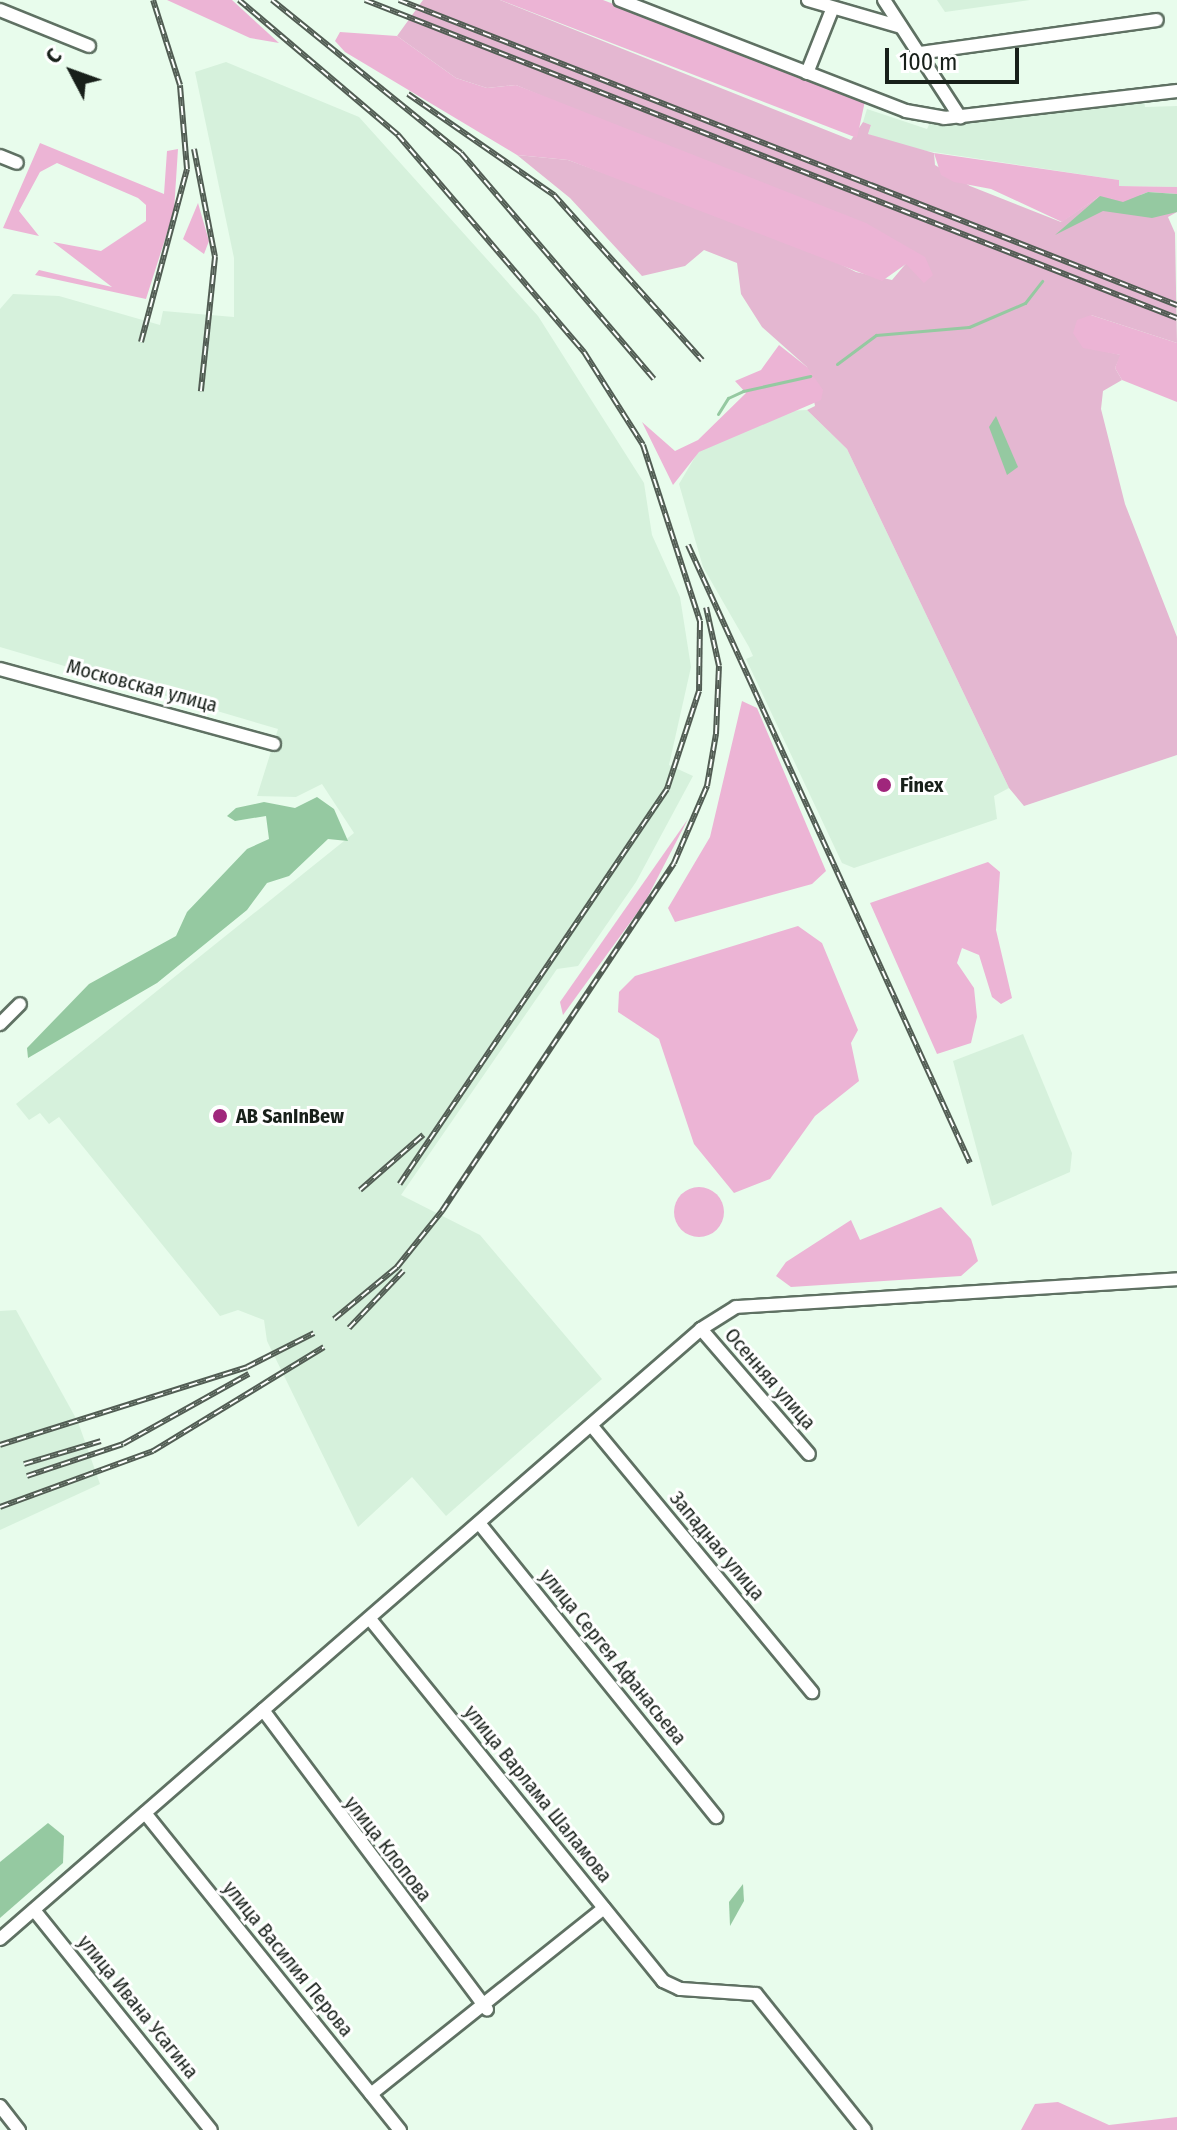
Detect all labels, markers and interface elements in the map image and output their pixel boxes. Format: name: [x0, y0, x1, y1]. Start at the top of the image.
north arrow: [32, 32, 112, 112]
scale bar: [889, 32, 1023, 82]
text: С: [40, 43, 67, 69]
text: 100 m: [899, 48, 957, 76]
street label: Московская улица: [64, 654, 220, 718]
place label: Finex: [900, 773, 943, 797]
marker: Finex: [875, 776, 893, 794]
place label: AB SanInBew: [236, 1104, 344, 1128]
marker: AB SanInBew: [211, 1107, 229, 1125]
street label: Осенняя улица: [719, 1323, 821, 1435]
street label: Западная улица: [664, 1487, 770, 1605]
street label: улица Сергея Афанасьева: [535, 1564, 691, 1750]
street label: улица Варлама Шаламова: [459, 1700, 617, 1888]
street label: улица Клопова: [339, 1792, 437, 1906]
street label: улица Василия Перова: [218, 1876, 358, 2042]
street label: улица Ивана Усагина: [73, 1930, 203, 2084]

